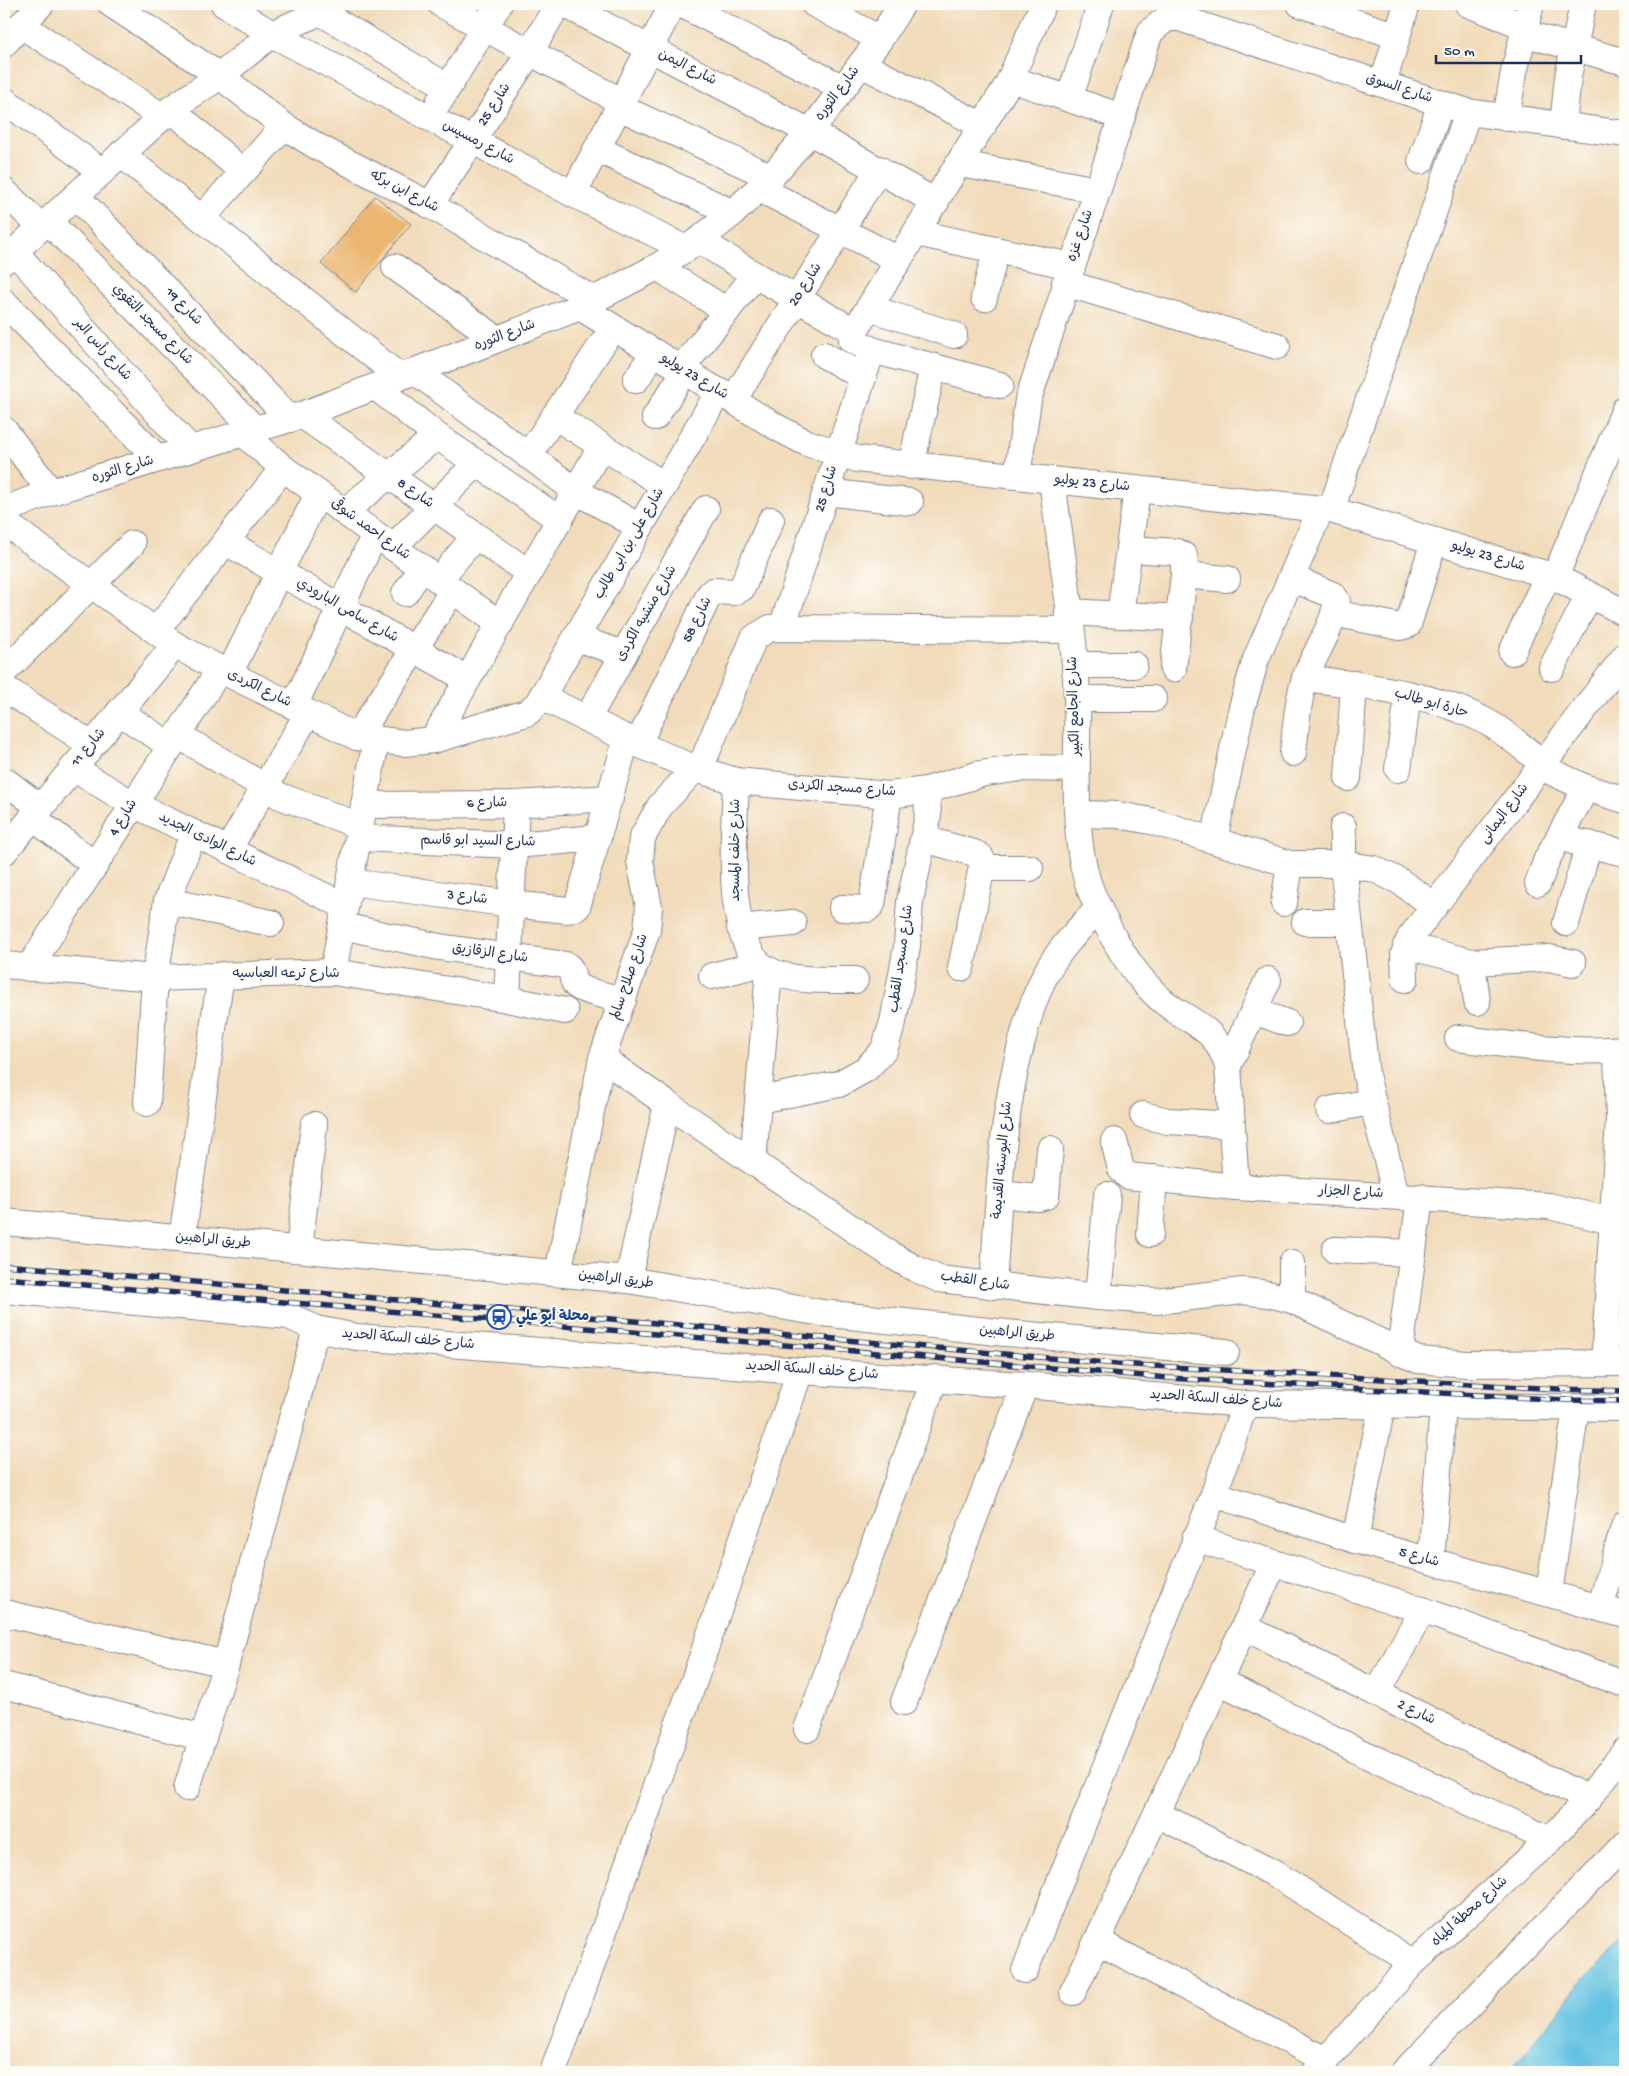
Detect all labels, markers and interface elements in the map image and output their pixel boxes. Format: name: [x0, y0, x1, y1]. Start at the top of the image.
scale bar: [1436, 32, 1582, 64]
text: 50 m: [1444, 43, 1475, 61]
street label: شارع اليمن: [655, 46, 719, 90]
street label: شارع الثوره: [812, 63, 864, 125]
street label: شارع السوق: [1363, 70, 1435, 108]
street label: شارع 25: [475, 80, 515, 130]
street label: شارع رمسيس: [439, 117, 517, 169]
street label: شارع ابن بركه: [367, 167, 441, 217]
street label: شارع غزه: [1064, 208, 1098, 264]
street label: شارع 20: [786, 260, 826, 310]
street label: شارع مسجد التقوي: [108, 281, 196, 369]
street label: شارع 19: [160, 284, 205, 330]
street label: شارع رأس البر: [69, 313, 136, 385]
street label: شارع الثوره: [472, 317, 538, 355]
street label: شارع 23 يوليو: [656, 350, 731, 404]
street label: شارع الثوره: [90, 452, 156, 488]
street label: شارع 25: [812, 464, 842, 514]
street label: شارع 23 يوليو: [1052, 471, 1131, 496]
street label: شارع 8: [393, 475, 437, 513]
street label: شارع على بن ابى طالب: [591, 485, 669, 603]
street label: شارع احمد شوقى: [327, 494, 414, 565]
street label: شارع 23 يوليو: [1448, 537, 1527, 576]
street label: شارع منشيه الكردى: [613, 563, 681, 665]
street label: شارع سامى البارودي: [293, 575, 401, 647]
street label: شارع 58: [679, 594, 717, 646]
street label: شارع الجامع الكبير: [1065, 656, 1085, 757]
street label: شارع الكردى: [224, 666, 294, 712]
street label: حارة ابو طالب: [1392, 685, 1470, 723]
street label: شارع 11: [67, 725, 110, 771]
street label: شارع مسجد الكردى: [787, 777, 897, 801]
street label: شارع اليمانى: [1477, 780, 1533, 848]
street label: شارع 6: [466, 795, 508, 813]
street label: شارع 4: [106, 796, 142, 840]
street label: شارع خلف المسجد: [728, 799, 745, 901]
street label: شارع الوادى الجديد: [155, 809, 259, 871]
street label: شارع السيد ابو قاسم: [420, 832, 536, 852]
street label: شارع 3: [445, 887, 488, 909]
street label: شارع مسجد القطب: [886, 904, 918, 1014]
street label: شارع صلاح سالم: [607, 932, 653, 1022]
street label: شارع الزقازيق: [451, 940, 529, 968]
street label: شارع ترعه العباسيه: [232, 966, 340, 983]
street label: شارع البوسته القديمة: [989, 1100, 1017, 1220]
street label: شارع الجزار: [1317, 1183, 1384, 1203]
street label: طريق الراهبين: [174, 1229, 252, 1253]
street label: طريق الراهبين: [577, 1267, 655, 1293]
street label: شارع القطب: [939, 1269, 1011, 1295]
station icon: محلة أبو علي: [486, 1304, 512, 1330]
place label: محلة أبو علي: [516, 1306, 589, 1328]
street label: طريق الراهبين: [978, 1322, 1056, 1346]
street label: شارع خلف السكة الحديد: [341, 1326, 475, 1354]
street label: شارع خلف السكة الحديد: [745, 1358, 879, 1384]
street label: شارع خلف السكة الحديد: [1149, 1387, 1283, 1413]
street label: شارع 5: [1397, 1544, 1441, 1572]
street label: شارع 2: [1394, 1696, 1438, 1730]
street label: شارع محطة المياه: [1428, 1873, 1512, 1951]

